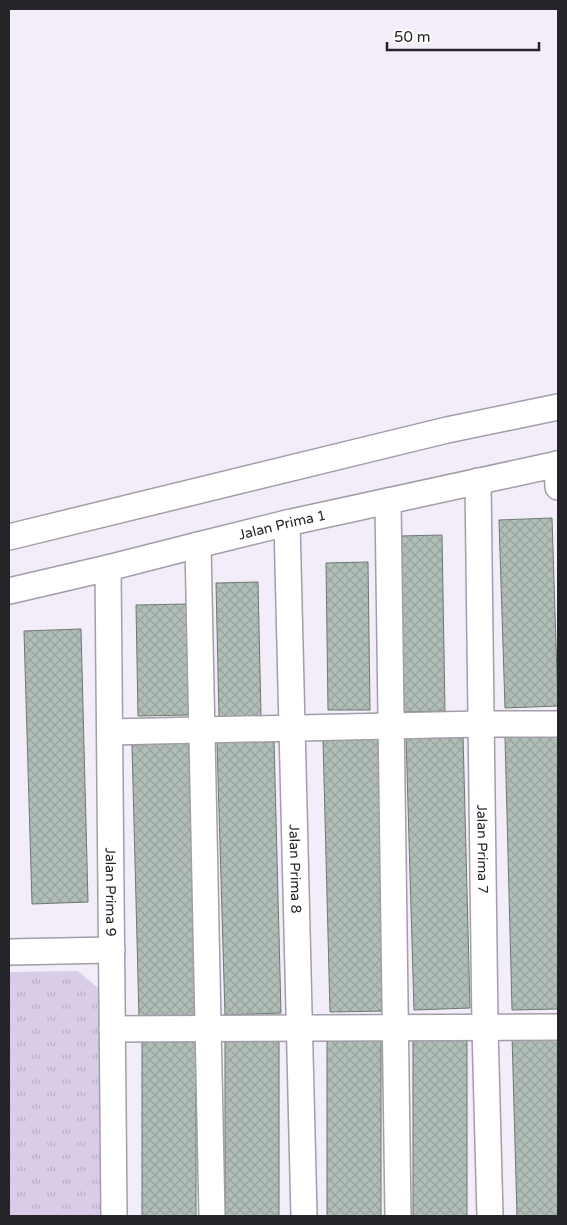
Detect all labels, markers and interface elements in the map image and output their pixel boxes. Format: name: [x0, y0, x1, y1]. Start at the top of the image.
scale bar: [387, 20, 540, 52]
text: 50 m: [394, 28, 431, 46]
street label: Jalan Prima 1: [237, 506, 327, 543]
street label: Jalan Prima 7: [474, 804, 492, 894]
street label: Jalan Prima 8: [286, 824, 305, 914]
street label: Jalan Prima 9: [102, 847, 120, 937]

